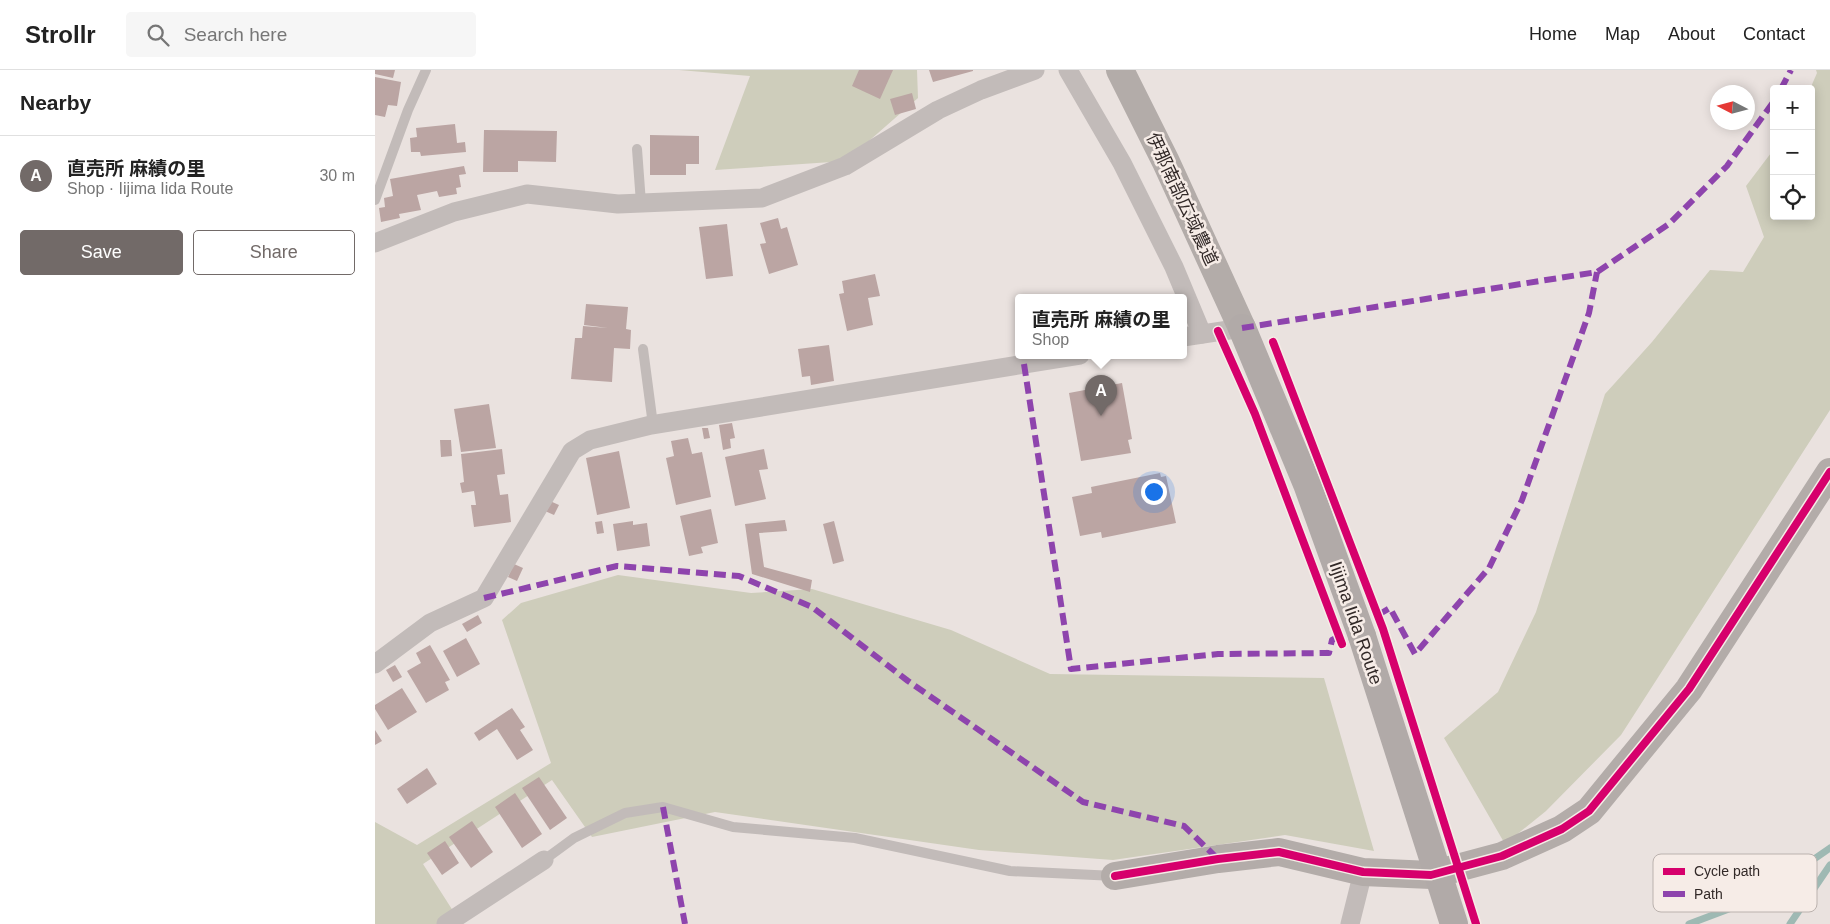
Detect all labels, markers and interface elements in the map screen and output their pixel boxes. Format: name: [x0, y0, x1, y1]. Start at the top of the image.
search box: [126, 12, 476, 57]
text: Strollr: [25, 21, 96, 48]
icon: search: [144, 21, 172, 49]
text: Search here: [184, 24, 287, 45]
text: Home: [1529, 24, 1577, 44]
text: Map: [1605, 24, 1640, 44]
text: About: [1668, 24, 1715, 44]
text: Contact: [1743, 24, 1805, 44]
north arrow: [1710, 85, 1755, 130]
map controls: [1770, 85, 1815, 220]
button: +: [1770, 85, 1815, 130]
text: Nearby: [20, 91, 91, 114]
street label: 伊那南部広域農道: [1143, 130, 1221, 268]
button: −: [1770, 130, 1815, 175]
text: 直売所 麻績の里: [67, 158, 205, 179]
text: A: [30, 167, 42, 184]
text: 30 m: [319, 167, 355, 184]
button: locate: [1770, 175, 1815, 220]
text: Shop · Iijima Iida Route: [67, 180, 233, 197]
button: Save: [20, 230, 183, 275]
button: Share: [193, 230, 355, 275]
popup: [1015, 294, 1187, 359]
text: 直売所 麻績の里: [1032, 309, 1170, 330]
text: Shop: [1032, 331, 1069, 348]
pin: A: [1085, 375, 1117, 416]
your location: [1141, 479, 1167, 505]
street label: Iijima Iida Route: [1326, 559, 1386, 687]
legend: [1653, 854, 1817, 912]
text: Cycle path: [1694, 863, 1760, 879]
text: Path: [1694, 886, 1723, 902]

